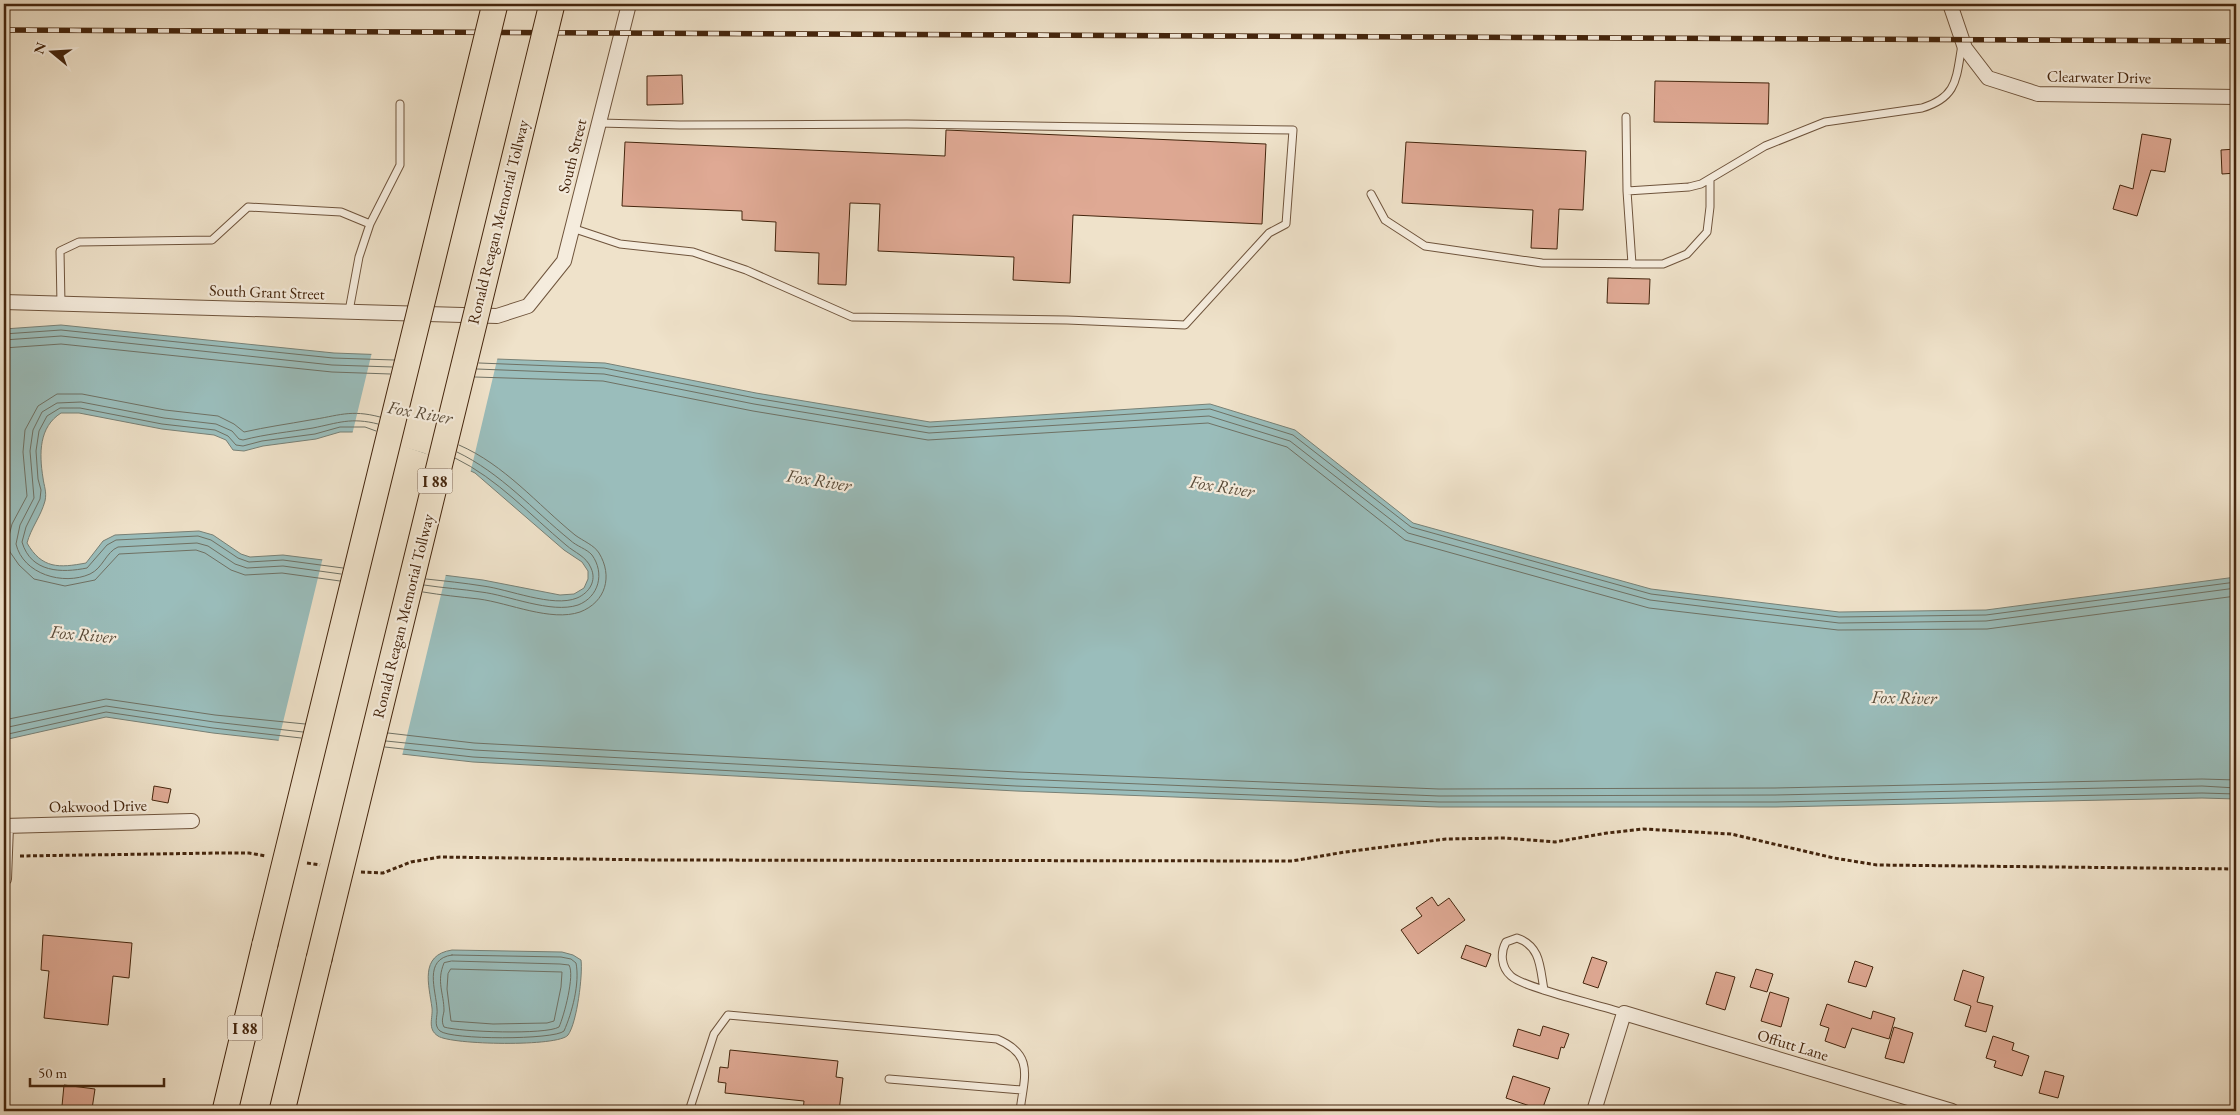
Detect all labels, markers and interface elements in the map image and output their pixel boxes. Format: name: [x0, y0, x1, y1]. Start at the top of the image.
north arrow: [28, 28, 78, 78]
text: N: [29, 39, 50, 56]
street label: Clearwater Drive: [2047, 66, 2151, 88]
street label: Ronald Reagan Memorial Tollway: [462, 117, 534, 326]
street label: South Street: [553, 117, 591, 195]
street label: South Grant Street: [209, 279, 325, 305]
water label: Fox River: [385, 395, 455, 429]
water label: Fox River: [784, 463, 854, 497]
road number: I 88: [418, 468, 452, 494]
water label: Fox River: [1187, 469, 1257, 503]
street label: Ronald Reagan Memorial Tollway: [367, 511, 439, 720]
water label: Fox River: [48, 620, 118, 648]
water label: Fox River: [1870, 685, 1938, 709]
street label: Oakwood Drive: [49, 795, 147, 817]
road number: I 88: [228, 1016, 262, 1040]
street label: Offutt Lane: [1755, 1024, 1831, 1066]
scale bar: [30, 1055, 164, 1087]
text: 50 m: [38, 1063, 67, 1082]

